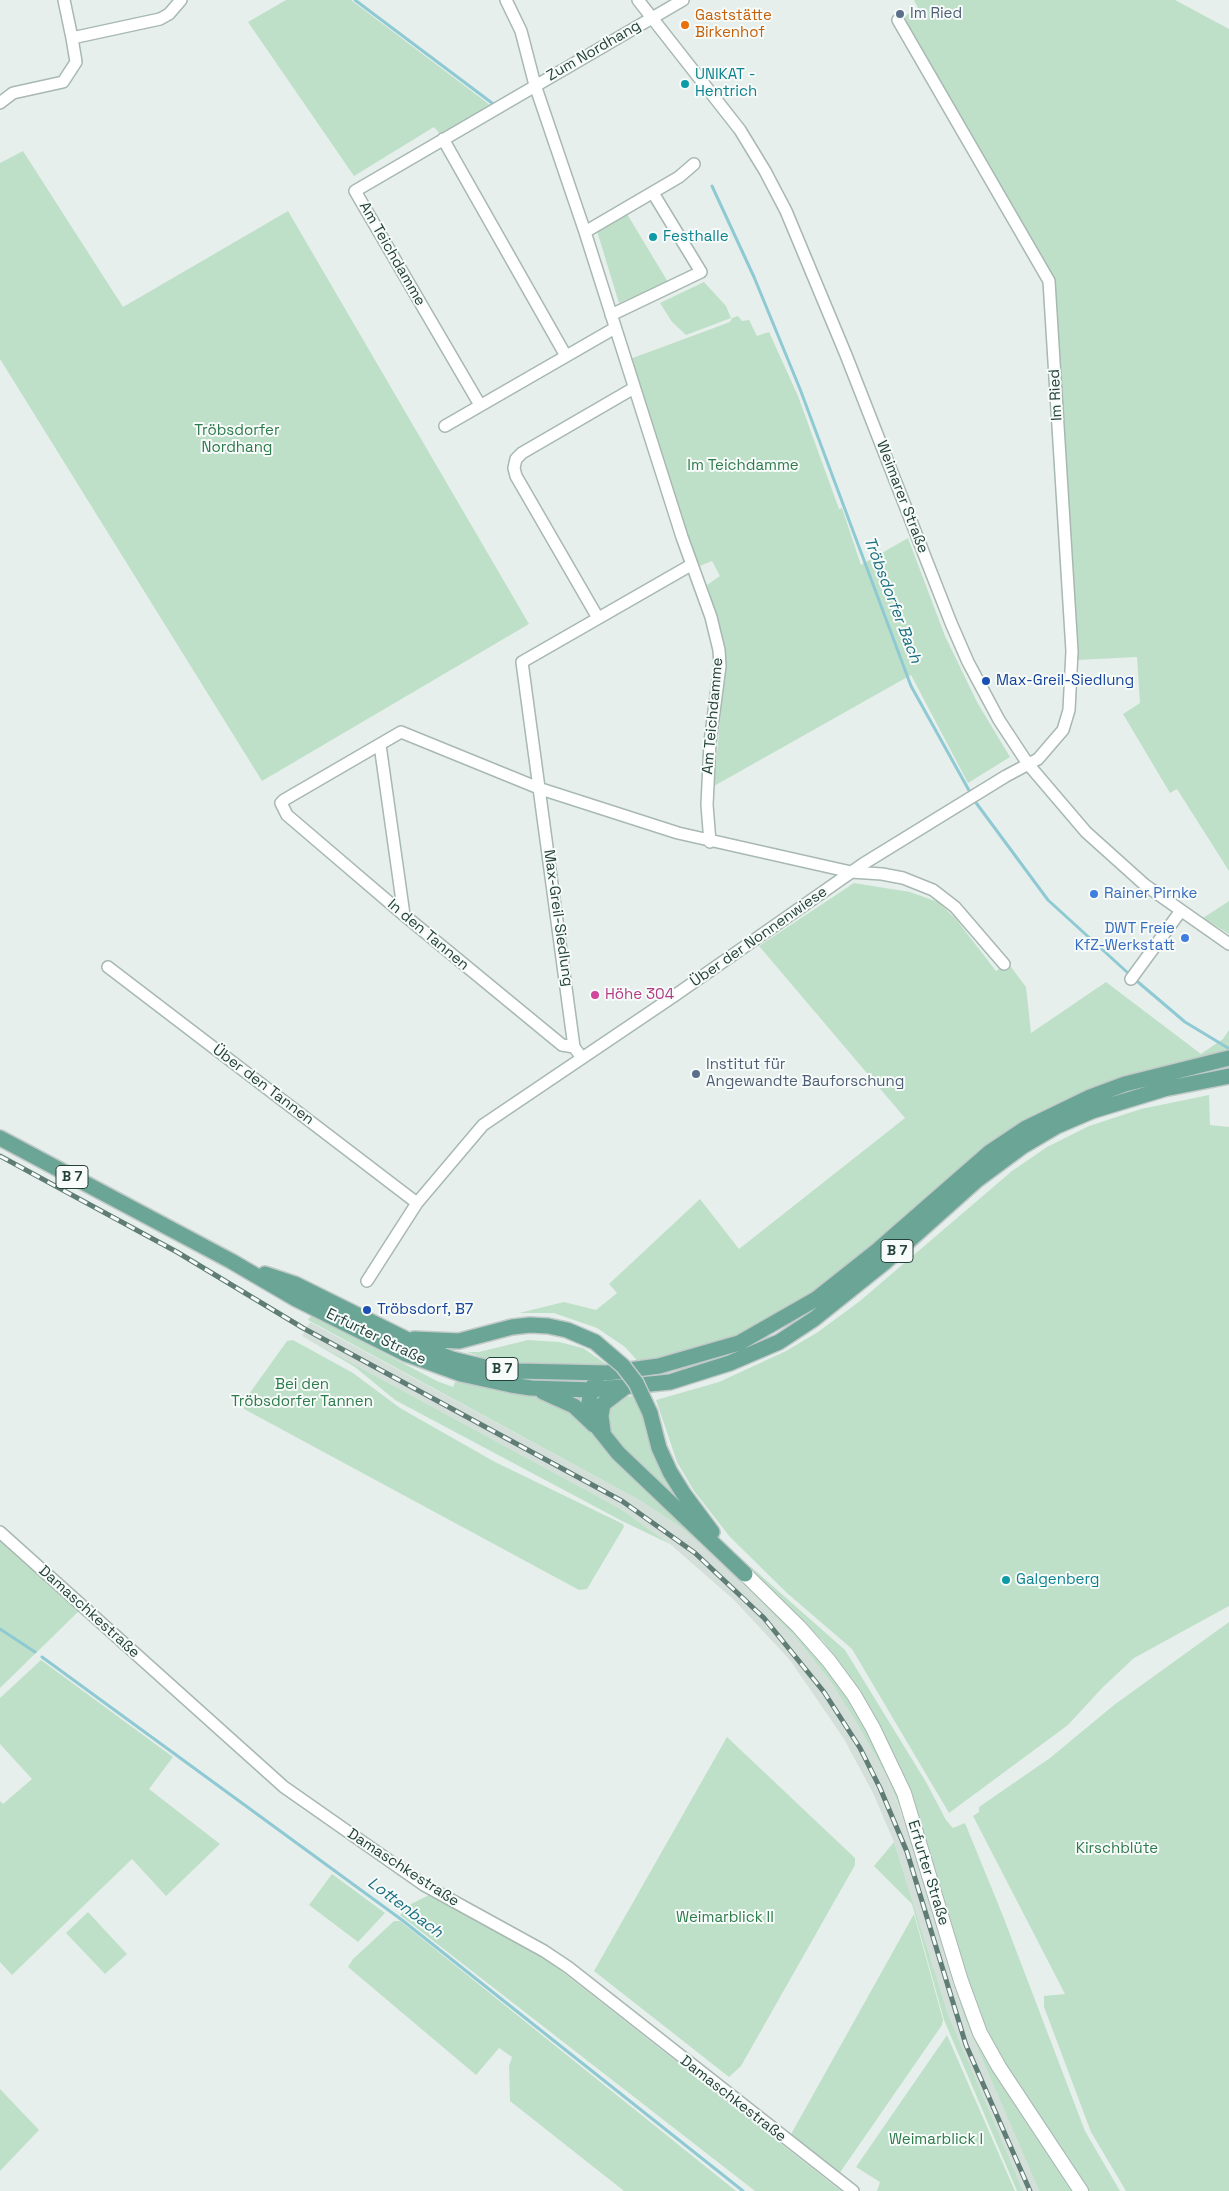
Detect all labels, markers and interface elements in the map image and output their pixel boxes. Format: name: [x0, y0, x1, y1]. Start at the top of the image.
place label: Im Ried: [910, 5, 962, 23]
place label: Gaststätte Birkenhof: [695, 7, 772, 42]
marker: Im Ried: [894, 8, 906, 20]
street label: Zum Nordhang: [544, 17, 644, 85]
marker: Gaststätte Birkenhof: [679, 19, 691, 31]
place label: UNIKAT - Hentrich: [695, 66, 757, 101]
marker: UNIKAT - Hentrich: [679, 78, 691, 90]
street label: Am Teichdamme: [355, 199, 429, 309]
place label: Festhalle: [663, 228, 729, 246]
marker: Festhalle: [647, 231, 659, 243]
street label: Im Ried: [1046, 369, 1066, 421]
park label: Tröbsdorfer Nordhang: [194, 422, 280, 457]
street label: Weimarer Straße: [872, 438, 932, 556]
park label: Im Teichdamme: [687, 457, 799, 475]
water label: Tröbsdorfer Bach: [859, 534, 925, 666]
street label: Am Teichdamme: [699, 657, 727, 775]
place label: Max-Greil-Siedlung: [996, 672, 1134, 690]
marker: Max-Greil-Siedlung: [980, 675, 992, 687]
street label: Max-Greil-Siedlung: [539, 848, 577, 988]
street label: Über der Nonnenwiese: [687, 883, 831, 991]
place label: Rainer Pirnke: [1104, 885, 1197, 903]
marker: Rainer Pirnke: [1088, 888, 1100, 900]
street label: In den Tannen: [384, 896, 472, 974]
place label: DWT Freie KfZ-Werkstatt: [1075, 920, 1175, 955]
marker: DWT Freie KfZ-Werkstatt: [1179, 932, 1191, 944]
place label: Höhe 304: [605, 986, 674, 1004]
marker: Höhe 304: [589, 989, 601, 1001]
street label: Über den Tannen: [209, 1041, 317, 1129]
place label: Institut für Angewandte Bauforschung: [706, 1056, 904, 1091]
marker: Institut für Angewandte Bauforschung: [690, 1068, 702, 1080]
road number: B 7: [56, 1166, 88, 1188]
road number: B 7: [881, 1240, 913, 1262]
place label: Tröbsdorf, B7: [377, 1301, 473, 1319]
marker: Tröbsdorf, B7: [361, 1304, 373, 1316]
street label: Erfurter Straße: [323, 1305, 429, 1369]
road number: B 7: [486, 1358, 518, 1380]
park label: Bei den Tröbsdorfer Tannen: [231, 1376, 373, 1411]
street label: Damaschkestraße: [35, 1562, 143, 1662]
place label: Galgenberg: [1016, 1571, 1099, 1589]
marker: Galgenberg: [1000, 1574, 1012, 1586]
street label: Erfurter Straße: [903, 1818, 953, 1928]
street label: Damaschkestraße: [344, 1825, 462, 1911]
park label: Kirschblüte: [1076, 1840, 1158, 1858]
water label: Lottenbach: [364, 1874, 446, 1942]
park label: Weimarblick II: [676, 1909, 774, 1927]
street label: Damaschkestraße: [676, 2052, 790, 2146]
park label: Weimarblick I: [889, 2131, 983, 2149]

